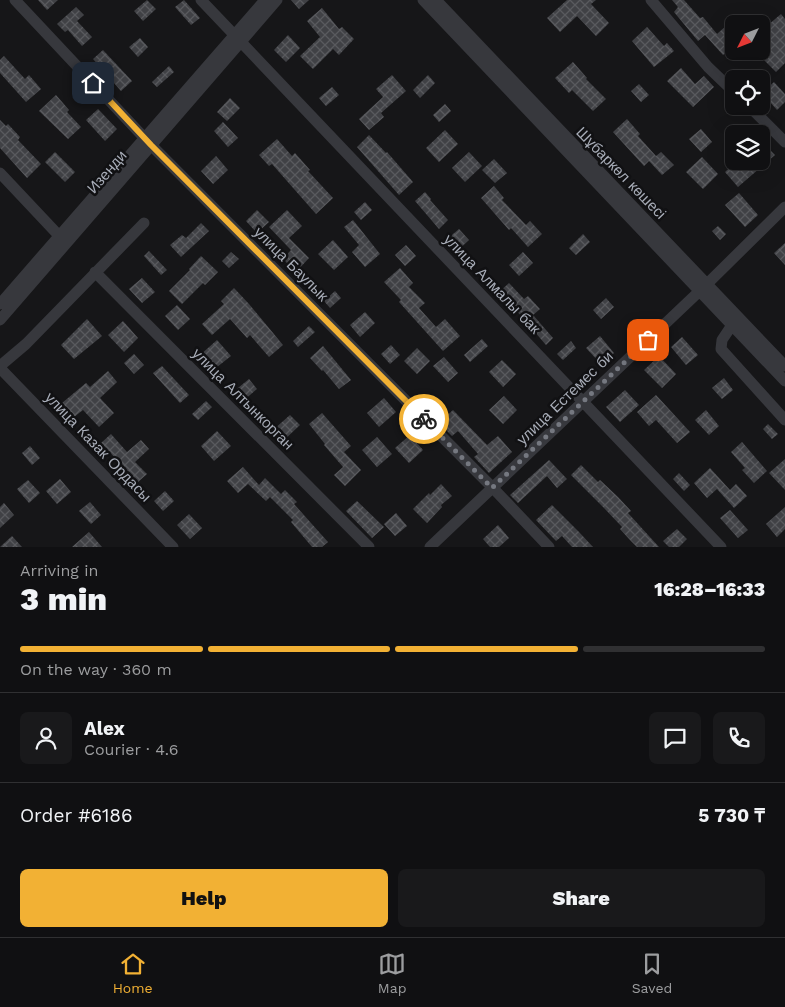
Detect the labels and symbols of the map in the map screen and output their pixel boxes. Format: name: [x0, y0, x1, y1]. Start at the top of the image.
north arrow: [725, 15, 770, 60]
pin: [72, 62, 114, 104]
street label: Шұбаркөл көшесі: [572, 123, 670, 223]
street label: Изенди: [83, 147, 131, 197]
street label: улица Баулык: [250, 223, 332, 305]
street label: улица Алмалы бак: [440, 230, 544, 338]
pin: [627, 319, 669, 361]
street label: улица Алтынкорган: [188, 344, 298, 454]
street label: улица Естемес би: [513, 347, 617, 449]
street label: улица Казак Ордасы: [41, 389, 155, 505]
courier: [399, 394, 449, 444]

